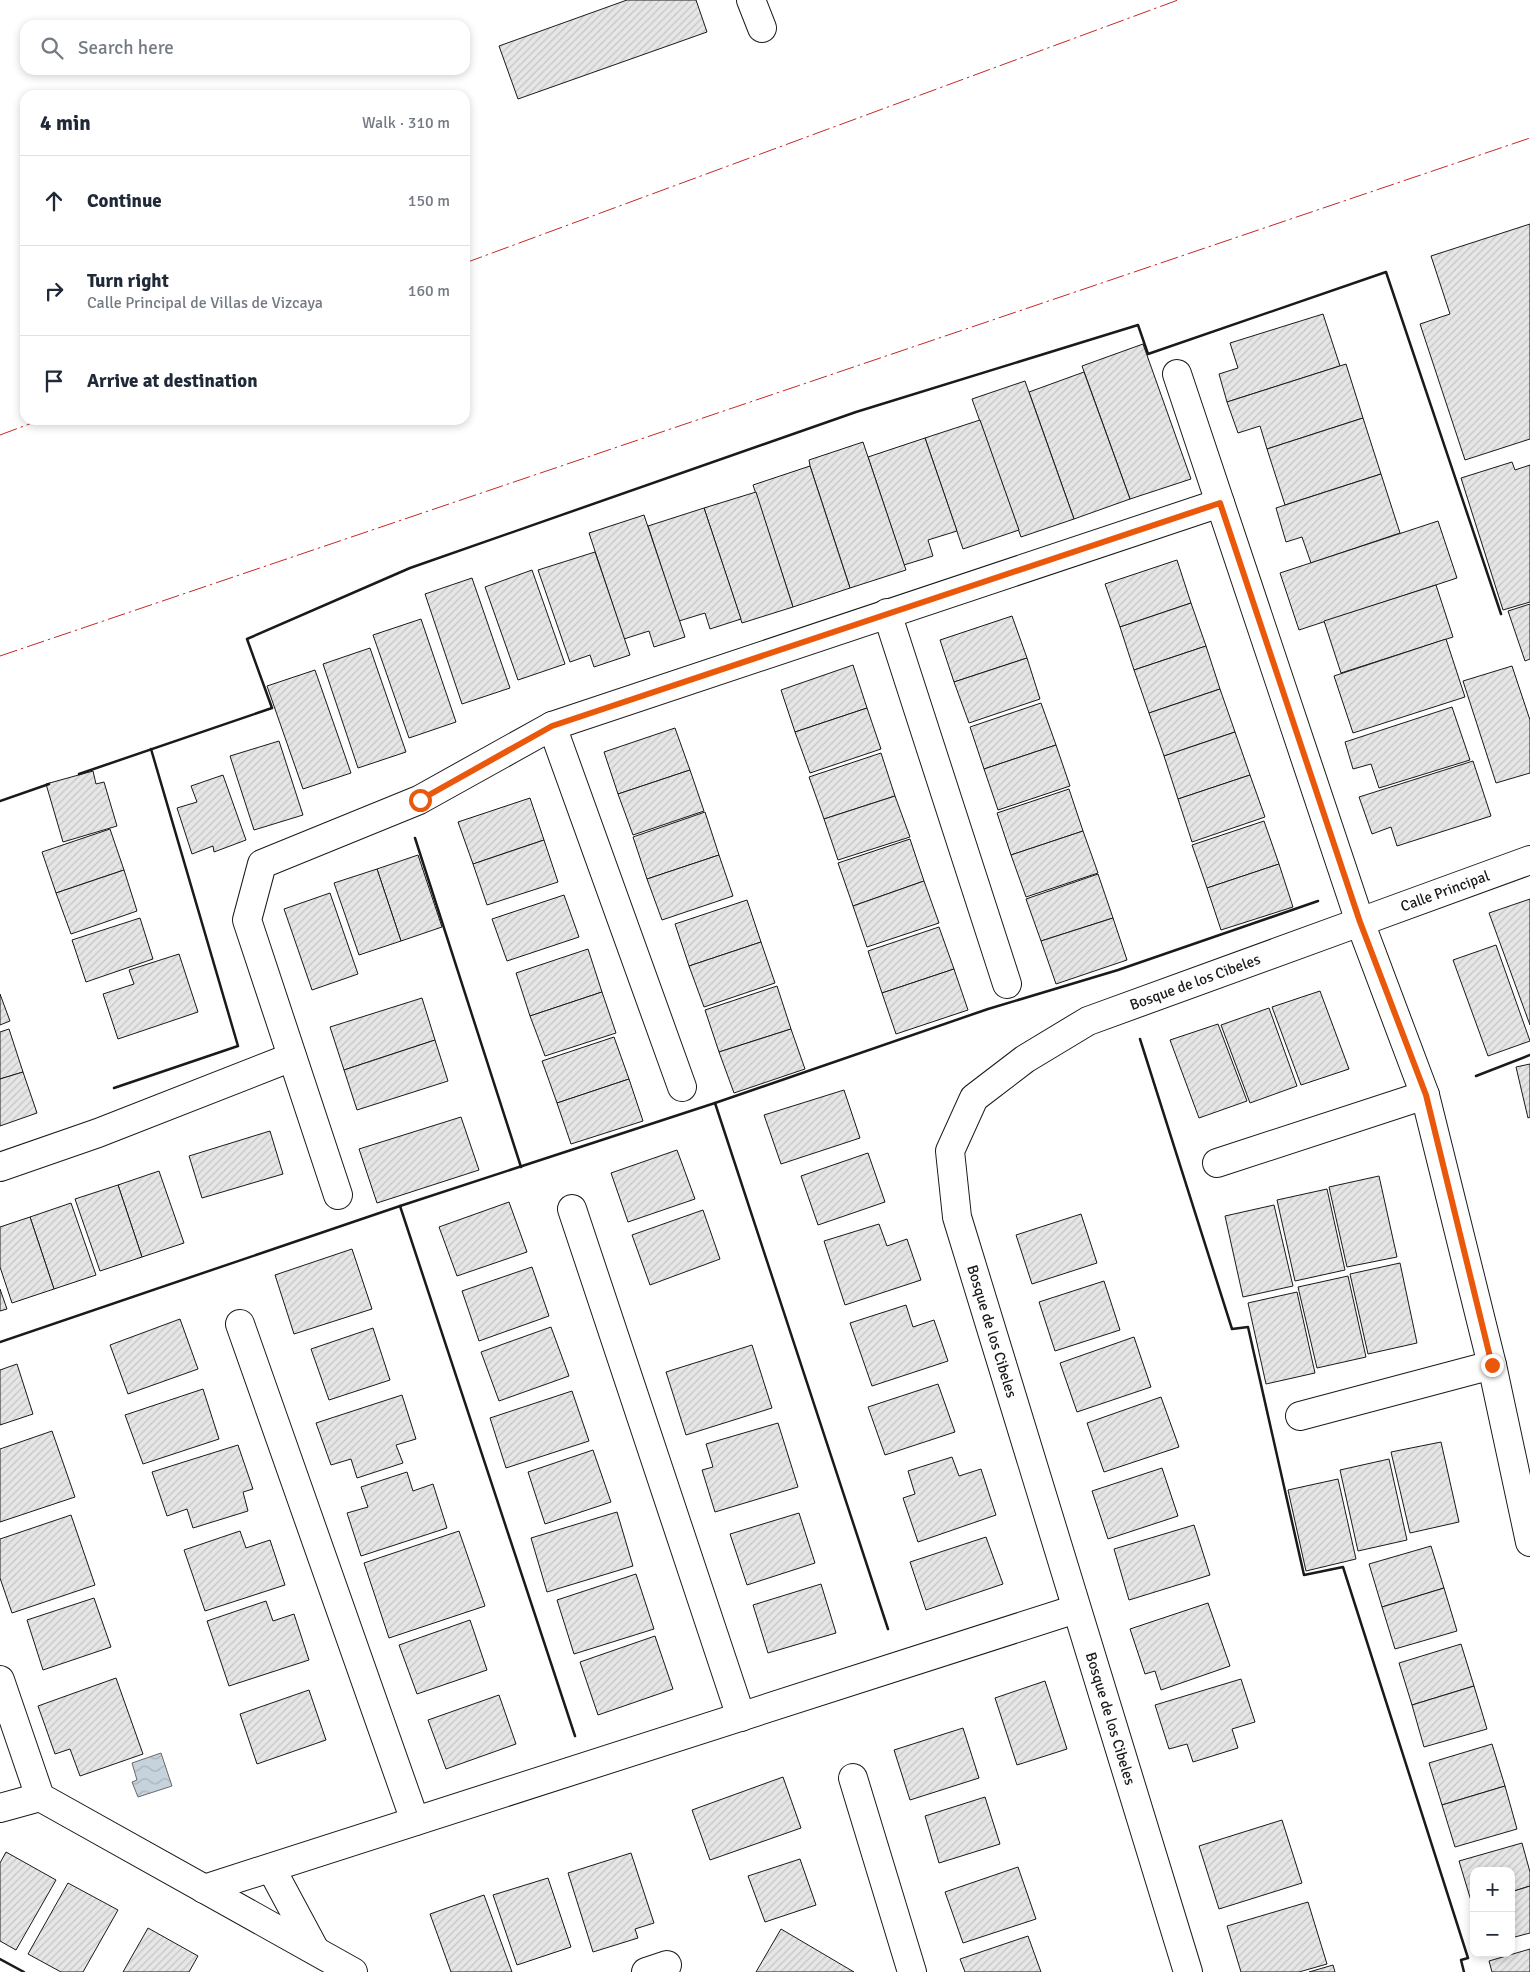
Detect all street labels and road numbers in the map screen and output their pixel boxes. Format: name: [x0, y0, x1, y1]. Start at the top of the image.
street label: Calle Principal: [1398, 867, 1492, 915]
street label: Bosque de los Cibeles: [1127, 950, 1263, 1014]
street label: Bosque de los Cibeles: [963, 1263, 1021, 1400]
street label: Bosque de los Cibeles: [1082, 1650, 1139, 1788]

